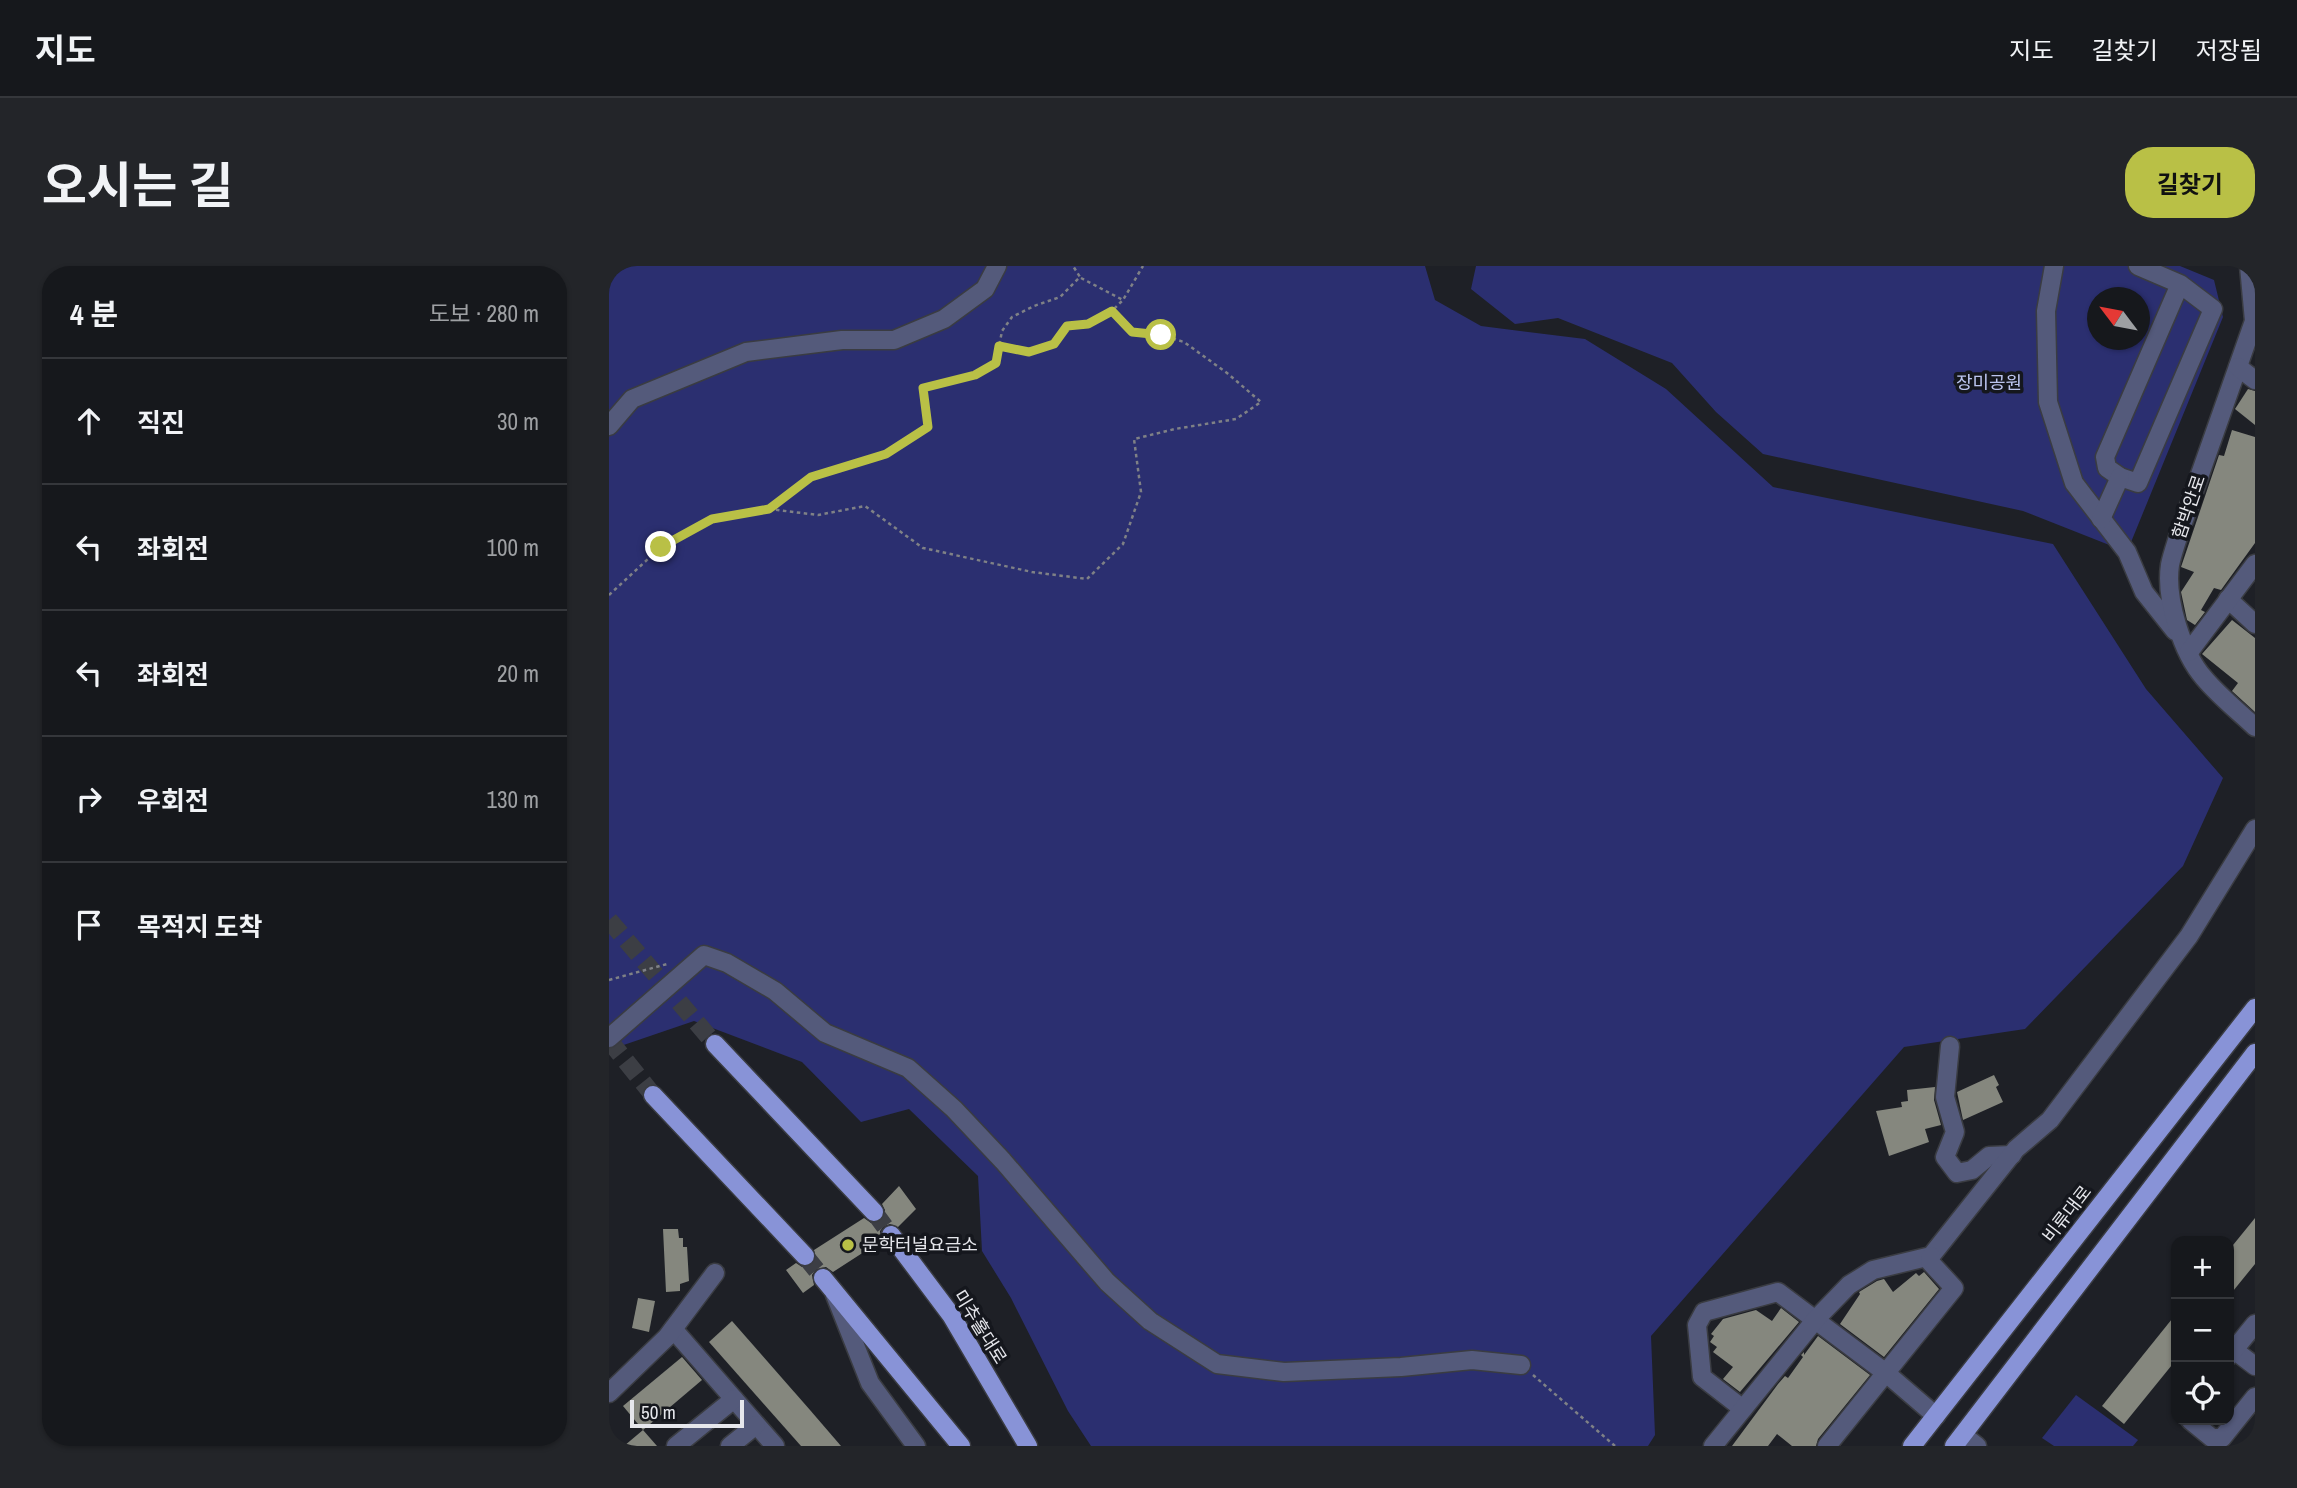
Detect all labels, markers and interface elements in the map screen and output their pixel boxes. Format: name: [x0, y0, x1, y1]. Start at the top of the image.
text: 지도: [35, 28, 96, 72]
text: 지도: [2009, 34, 2054, 66]
text: 길찾기: [2092, 34, 2158, 66]
text: 저장됨: [2196, 34, 2262, 66]
button: 길찾기: [2125, 147, 2255, 218]
text: 오시는 길: [42, 152, 234, 218]
north arrow: [2087, 287, 2150, 350]
text: 4 분: [70, 294, 118, 334]
text: 도보 · 280 m: [429, 298, 539, 329]
route start: [1145, 319, 1176, 350]
park label: 장미공원: [1956, 370, 2022, 395]
icon: ahead: [70, 402, 108, 440]
text: 직진: [137, 405, 185, 440]
text: 30 m: [497, 406, 539, 437]
street label: 함박안로: [2166, 471, 2211, 542]
icon: left: [70, 528, 108, 566]
text: 좌회전: [137, 531, 209, 566]
route end: [645, 531, 676, 562]
text: 100 m: [487, 532, 539, 563]
icon: left: [70, 654, 108, 692]
text: 좌회전: [137, 657, 209, 692]
text: 20 m: [497, 658, 539, 689]
icon: right: [70, 780, 108, 818]
text: 우회전: [137, 783, 209, 818]
text: 130 m: [487, 784, 539, 815]
icon: arrive: [70, 906, 108, 944]
text: 목적지 도착: [137, 909, 263, 944]
street label: 비류대로: [2036, 1180, 2097, 1247]
place label: 문학터널요금소: [862, 1232, 978, 1257]
map controls: [2171, 1236, 2234, 1425]
button: +: [2171, 1236, 2234, 1299]
marker: 문학터널요금소: [840, 1237, 856, 1253]
street label: 미추홀대로: [948, 1285, 1013, 1368]
button: −: [2171, 1299, 2234, 1362]
button: locate: [2171, 1362, 2234, 1425]
scale bar: [630, 1397, 744, 1429]
text: 50 m: [641, 1399, 676, 1425]

